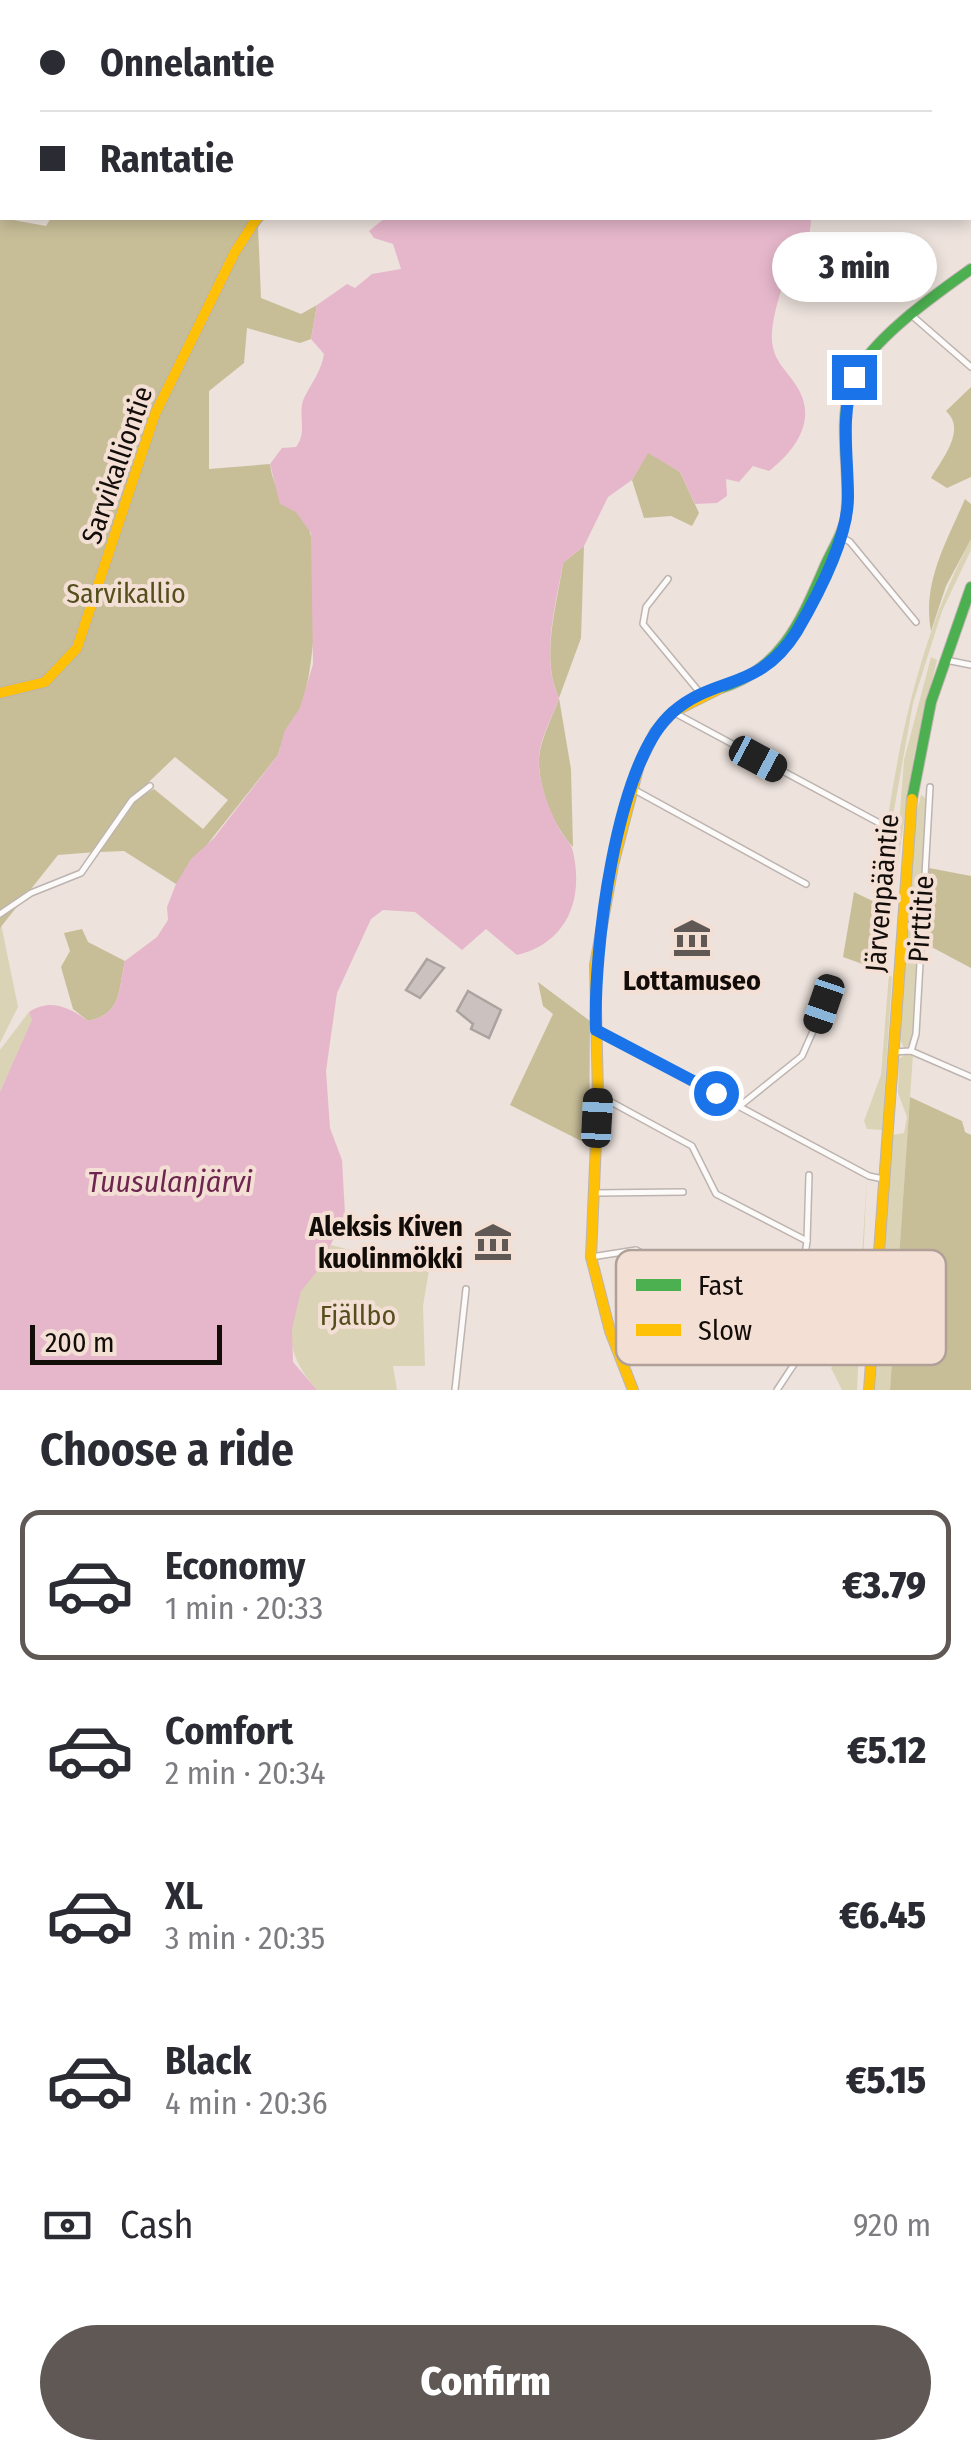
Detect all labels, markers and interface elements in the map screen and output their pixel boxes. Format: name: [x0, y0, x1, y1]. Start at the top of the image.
text: Onnelantie: [100, 40, 275, 86]
text: Rantatie: [100, 136, 234, 182]
callout: 3 min: [772, 232, 936, 302]
text: 3 min: [819, 248, 890, 286]
route end: [832, 355, 877, 400]
street label: Sarvikalliontie: [75, 382, 159, 548]
park label: Sarvikallio: [66, 577, 186, 610]
car: [724, 732, 792, 786]
street label: Järvenpääntie: [859, 812, 905, 974]
street label: Pirttitie: [902, 875, 940, 963]
museum icon: Lottamuseo: [671, 917, 713, 959]
place label: Lottamuseo: [623, 964, 761, 997]
car: [800, 971, 848, 1037]
route start: [694, 1071, 739, 1116]
car: [580, 1087, 614, 1149]
water label: Tuusulanjärvi: [87, 1164, 253, 1200]
place label: Aleksis Kiven kuolinmökki: [308, 1210, 463, 1275]
museum icon: Aleksis Kiven kuolinmökki: [472, 1221, 514, 1263]
legend: [616, 1250, 946, 1365]
text: Fast: [698, 1269, 744, 1302]
park label: Fjällbo: [320, 1299, 396, 1332]
text: Slow: [698, 1314, 752, 1347]
scale bar: [30, 1320, 222, 1364]
text: 200 m: [45, 1326, 115, 1359]
text: Choose a ride: [40, 1423, 294, 1477]
icon: car: [45, 1540, 135, 1630]
text: Economy: [165, 1543, 305, 1589]
text: €3.79: [842, 1562, 926, 1608]
text: 1 min · 20:33: [165, 1589, 323, 1627]
icon: car: [45, 1705, 135, 1795]
text: Comfort: [165, 1708, 293, 1754]
text: €5.12: [847, 1727, 926, 1773]
text: 2 min · 20:34: [165, 1754, 326, 1792]
icon: car: [45, 1870, 135, 1960]
text: XL: [165, 1873, 203, 1919]
text: €6.45: [839, 1892, 926, 1938]
text: 3 min · 20:35: [165, 1919, 325, 1957]
icon: car: [45, 2035, 135, 2125]
text: Black: [165, 2038, 251, 2084]
text: €5.15: [846, 2057, 926, 2103]
text: 4 min · 20:36: [165, 2084, 328, 2122]
icon: cash: [40, 2198, 95, 2253]
text: Cash: [120, 2202, 194, 2248]
text: 920 m: [853, 2206, 931, 2244]
button: Confirm: [40, 2325, 931, 2440]

